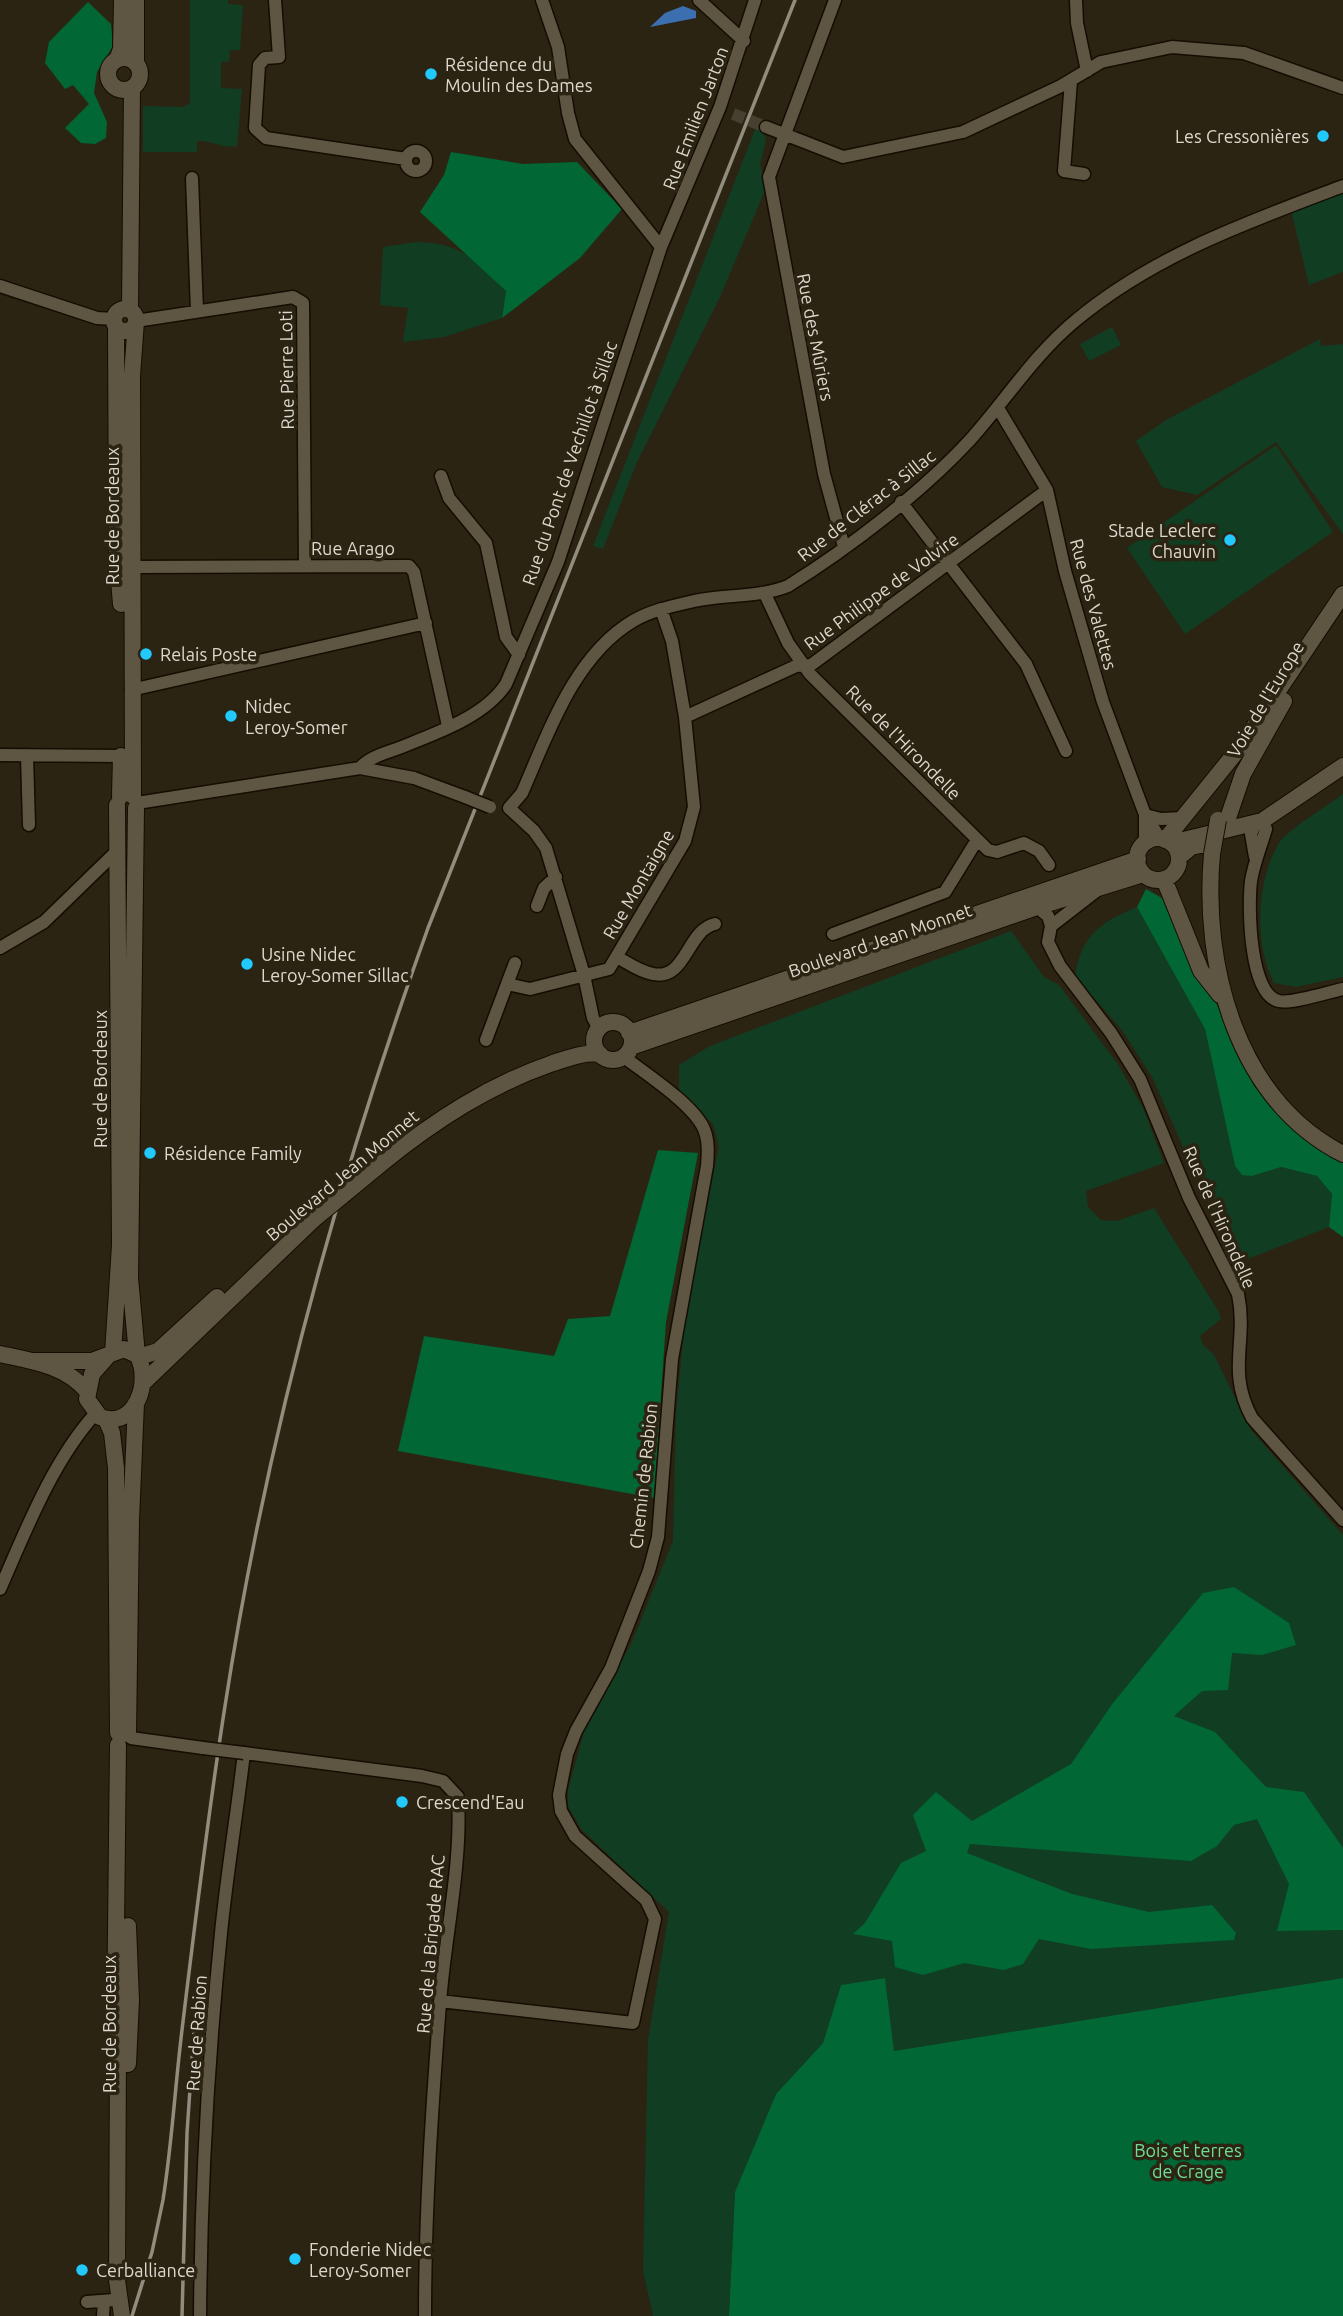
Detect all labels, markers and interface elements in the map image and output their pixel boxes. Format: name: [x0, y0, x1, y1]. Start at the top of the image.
street label: Rue Emilien Jarton: [658, 44, 732, 192]
place label: Résidence du Moulin des Dames: [445, 54, 593, 95]
marker: Résidence du Moulin des Dames: [423, 66, 439, 82]
place label: Les Cressonières: [1175, 126, 1309, 146]
marker: Les Cressonières: [1315, 128, 1331, 144]
street label: Rue des Mûriers: [794, 271, 838, 403]
street label: Rue Pierre Loti: [275, 310, 297, 430]
street label: Rue du Pont de Vechillot à Sillac: [518, 338, 620, 588]
street label: Rue de Clérac à Sillac: [793, 445, 939, 565]
street label: Rue de Bordeaux: [102, 447, 122, 585]
place label: Stade Leclerc Chauvin: [1108, 520, 1216, 561]
street label: Rue Philippe de Volvire: [800, 528, 962, 654]
marker: Stade Leclerc Chauvin: [1222, 532, 1238, 548]
street label: Rue des Valettes: [1067, 536, 1121, 672]
street label: Rue Arago: [311, 538, 395, 558]
street label: Voie de l'Europe: [1223, 638, 1307, 760]
place label: Relais Poste: [160, 644, 257, 664]
marker: Relais Poste: [138, 646, 154, 662]
street label: Rue de l'Hirondelle: [843, 681, 965, 803]
place label: Nidec Leroy-Somer: [245, 696, 348, 737]
marker: Nidec Leroy-Somer: [223, 708, 239, 724]
street label: Rue Montaigne: [599, 826, 677, 942]
street label: Boulevard Jean Monnet: [786, 899, 974, 981]
place label: Usine Nidec Leroy-Somer Sillac: [261, 944, 409, 985]
marker: Usine Nidec Leroy-Somer Sillac: [239, 956, 255, 972]
street label: Rue de Bordeaux: [90, 1010, 110, 1148]
street label: Boulevard Jean Monnet: [262, 1105, 422, 1245]
place label: Résidence Family: [164, 1143, 302, 1163]
street label: Rue de l'Hirondelle: [1180, 1143, 1260, 1291]
marker: Résidence Family: [142, 1145, 158, 1161]
street label: Chemin de Rabion: [625, 1402, 661, 1550]
place label: Crescend'Eau: [416, 1792, 525, 1812]
marker: Crescend'Eau: [394, 1794, 410, 1810]
street label: Rue de la Brigade RAC: [412, 1854, 448, 2034]
street label: Rue de Bordeaux: [99, 1955, 119, 2093]
street label: Rue de Rabion: [182, 1974, 210, 2092]
park label: Bois et terres de Crage: [1134, 2140, 1242, 2181]
place label: Fonderie Nidec Leroy-Somer: [309, 2239, 431, 2280]
marker: Fonderie Nidec Leroy-Somer: [287, 2251, 303, 2267]
place label: Cerballiance: [96, 2260, 195, 2280]
marker: Cerballiance: [74, 2262, 90, 2278]

